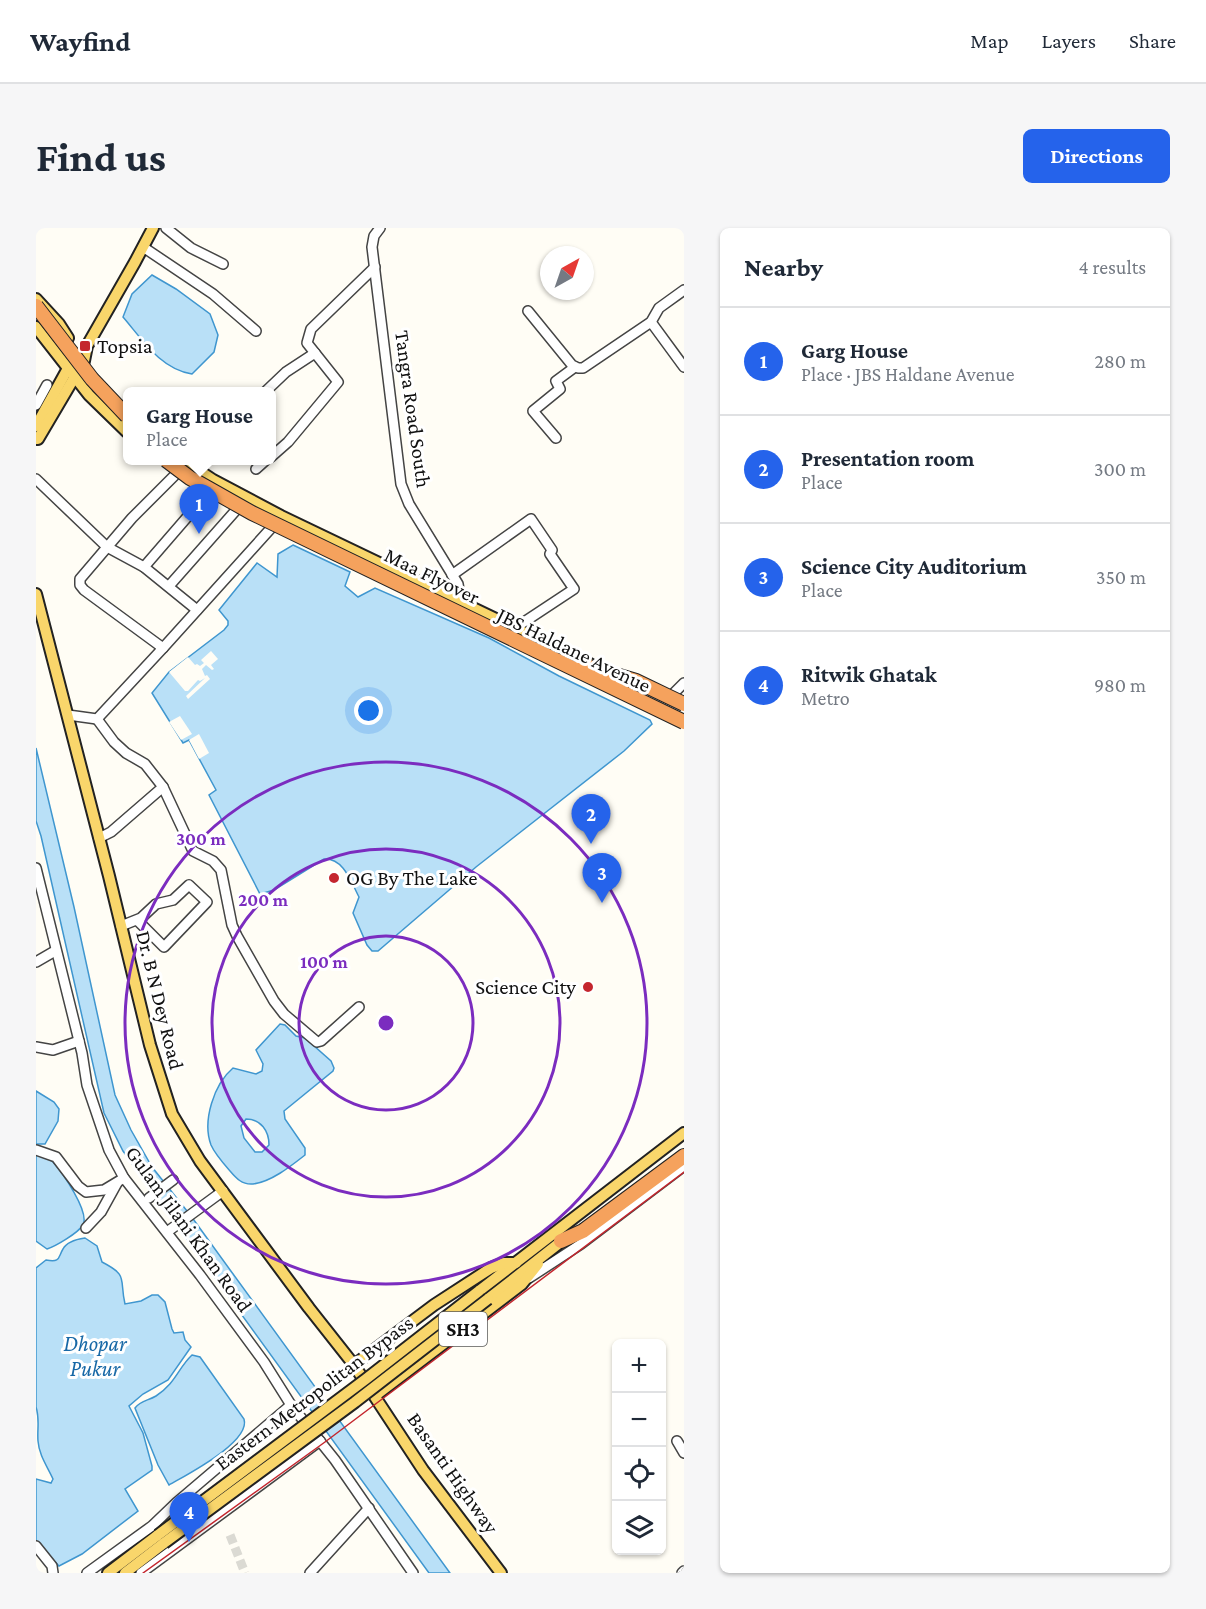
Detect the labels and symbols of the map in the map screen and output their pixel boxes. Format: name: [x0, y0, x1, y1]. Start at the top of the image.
north arrow: [540, 246, 594, 300]
street label: Tangra Road South: [390, 329, 436, 489]
place label: Topsia: [97, 334, 153, 358]
marker: Topsia: [78, 339, 92, 353]
pin: 1: [180, 484, 218, 534]
street label: Maa Flyover: [381, 543, 484, 610]
street label: JBS Haldane Avenue: [492, 602, 655, 698]
your location: [354, 696, 383, 725]
pin: 2: [572, 794, 610, 844]
text: 300 m: [176, 829, 226, 849]
pin: 3: [582, 854, 622, 903]
place label: OG By The Lake: [346, 866, 478, 890]
marker: OG By The Lake: [327, 871, 341, 885]
text: 200 m: [238, 890, 289, 910]
street label: Dr. B N Dey Road: [131, 928, 189, 1072]
text: 100 m: [300, 952, 348, 972]
place label: Science City: [475, 975, 576, 999]
marker: Science City: [581, 980, 595, 994]
centre of rings: [376, 1013, 396, 1033]
street label: Gulam Jilani Khan Road: [121, 1141, 257, 1317]
street label: Eastern Metropolitan Bypass: [210, 1311, 418, 1475]
road number: SH3: [439, 1312, 487, 1346]
water label: Dhopar Pukur: [63, 1331, 128, 1381]
street label: Basanti Highway: [402, 1408, 504, 1538]
pin: 4: [170, 1492, 208, 1542]

